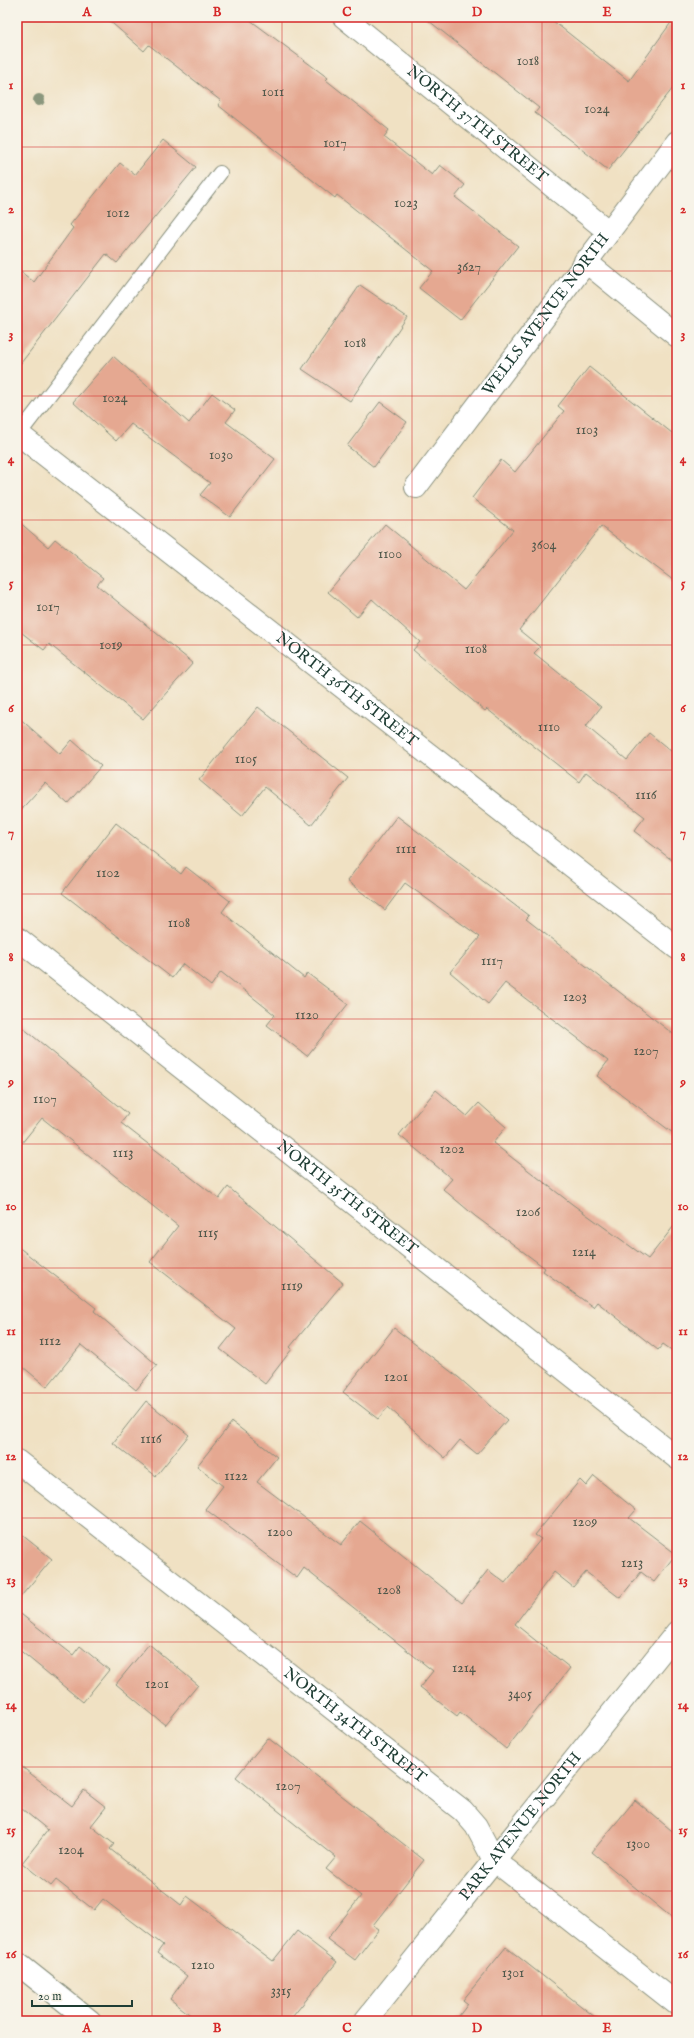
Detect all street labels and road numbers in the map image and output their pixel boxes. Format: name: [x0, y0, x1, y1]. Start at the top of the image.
street label: NORTH 37TH STREET: [402, 62, 552, 188]
street label: WELLS AVENUE NORTH: [478, 229, 614, 400]
street label: NORTH 36TH STREET: [271, 628, 422, 752]
street label: NORTH 35TH STREET: [272, 1136, 422, 1260]
street label: NORTH 34TH STREET: [279, 1664, 430, 1788]
street label: PARK AVENUE NORTH: [455, 1748, 586, 1905]

